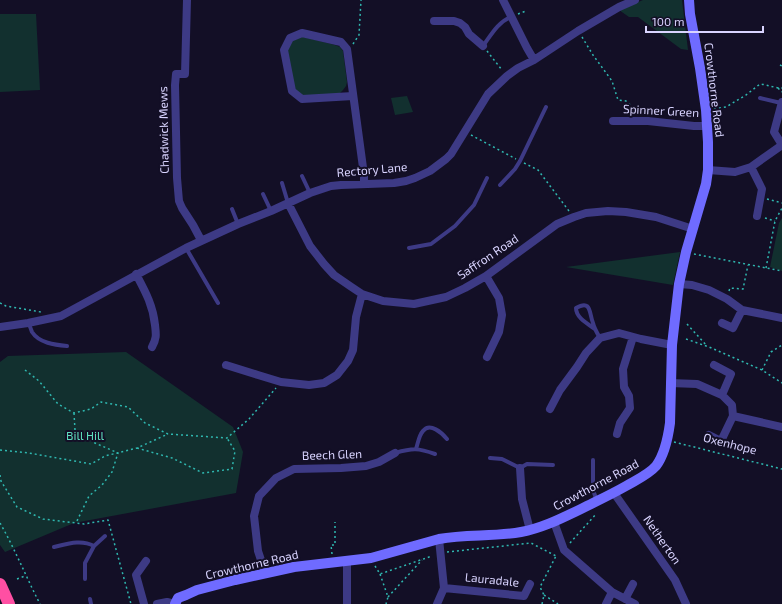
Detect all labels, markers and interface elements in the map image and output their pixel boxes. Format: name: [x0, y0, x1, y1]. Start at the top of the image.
scale bar: [646, 8, 763, 34]
text: 100 m: [652, 14, 684, 28]
street label: Crowthorne Road: [702, 42, 728, 138]
street label: Chadwick Mews: [155, 86, 171, 174]
street label: Spinner Green: [623, 101, 700, 119]
street label: Rectory Lane: [336, 159, 408, 179]
street label: Saffron Road: [454, 231, 521, 282]
park label: Bill Hill: [66, 428, 104, 442]
street label: Oxenhope: [702, 430, 759, 456]
street label: Beech Glen: [302, 446, 362, 462]
street label: Crowthorne Road: [550, 456, 641, 513]
street label: Netherton: [641, 512, 685, 566]
street label: Crowthorne Road: [204, 547, 300, 582]
street label: Lauradale: [464, 569, 520, 589]

